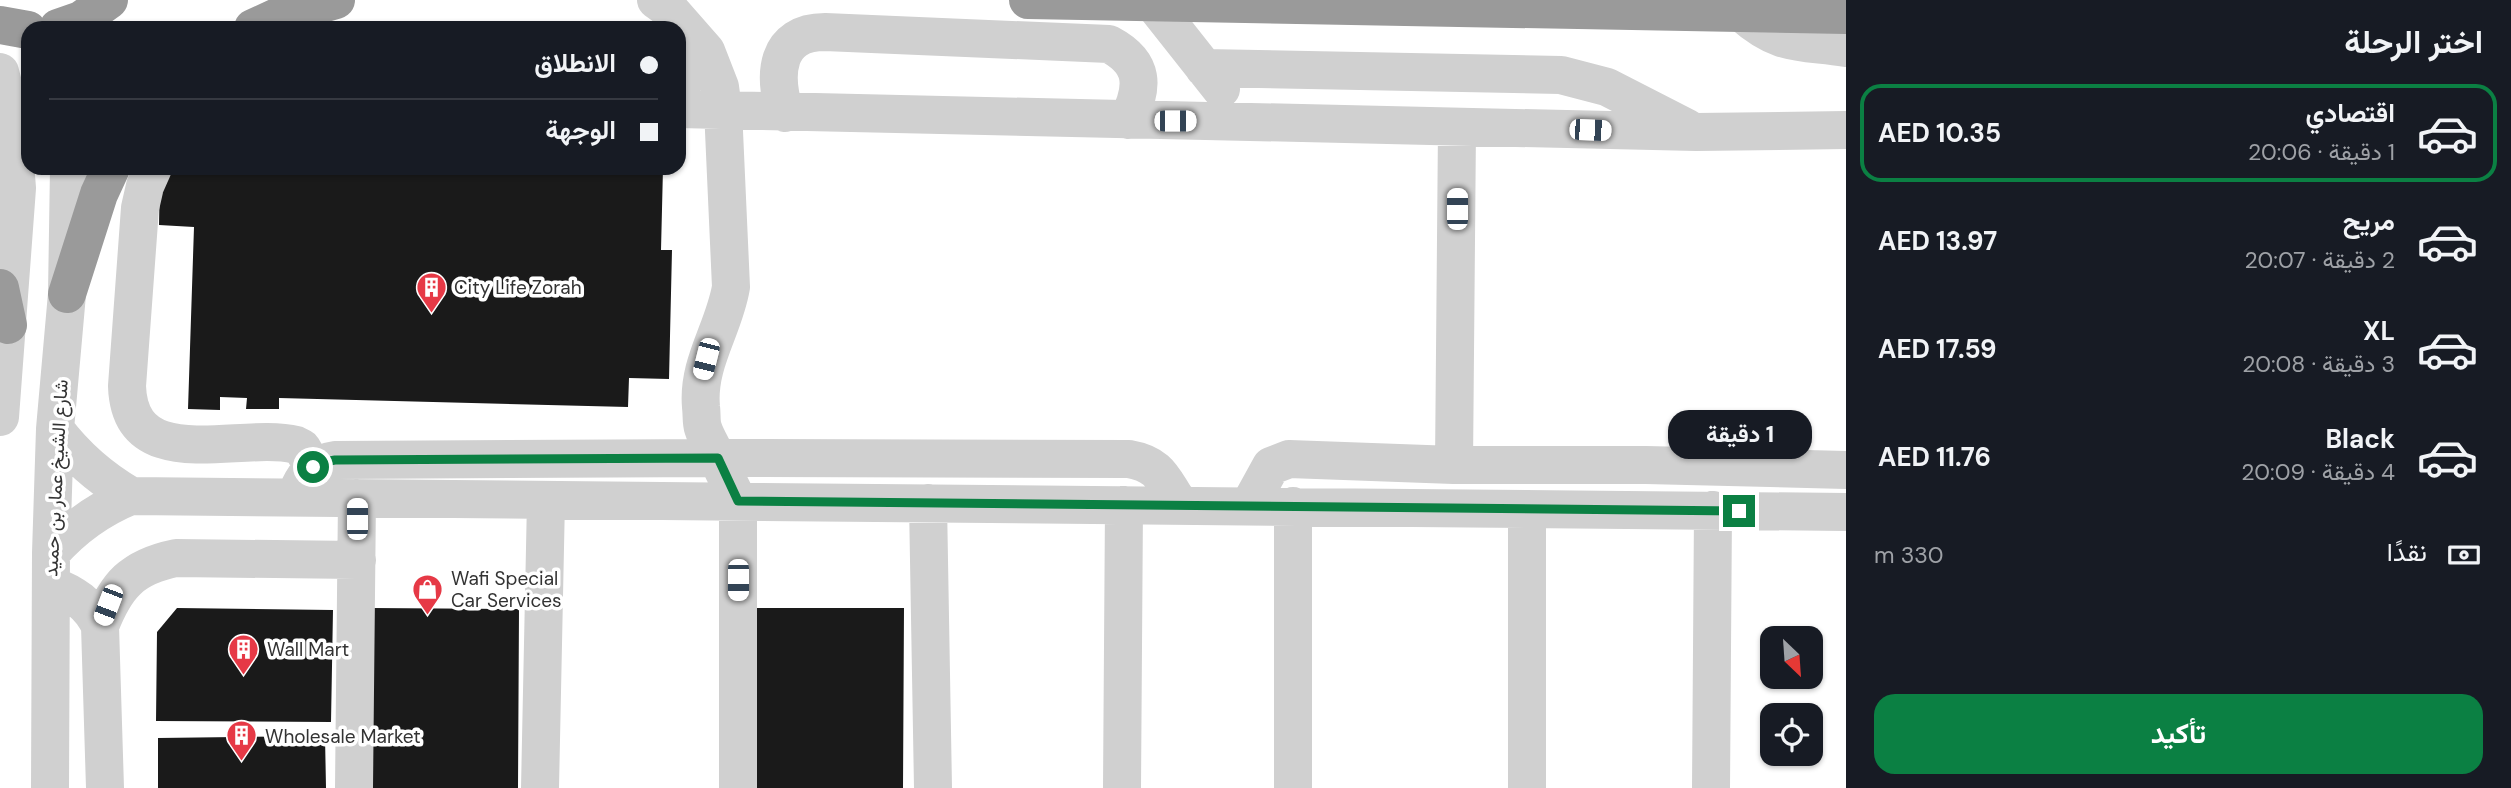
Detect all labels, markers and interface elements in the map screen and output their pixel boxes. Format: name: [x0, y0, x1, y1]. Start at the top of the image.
text: اختر الرحلة: [2344, 21, 2483, 63]
text: الانطلاق: [534, 46, 616, 80]
text: اقتصادي: [2306, 96, 2395, 130]
icon: car: [2416, 102, 2479, 165]
car: [1155, 111, 1197, 132]
text: الوجهة: [545, 113, 616, 147]
text: AED 10.35: [1878, 116, 2001, 150]
car: [1569, 119, 1612, 141]
text: 1 دقيقة · 20:06: [2248, 137, 2395, 167]
car: [1447, 188, 1468, 230]
text: مريح: [2343, 204, 2395, 238]
icon: car: [2416, 210, 2479, 273]
text: AED 13.97: [1878, 224, 1997, 258]
text: 2 دقيقة · 20:07: [2245, 245, 2395, 275]
building icon: City Life Zorah: [414, 270, 448, 314]
place label: City Life Zorah: [454, 275, 582, 300]
text: XL: [2363, 314, 2395, 348]
icon: car: [2416, 318, 2479, 381]
text: AED 17.59: [1878, 332, 1997, 366]
car: [691, 336, 722, 382]
text: 3 دقيقة · 20:08: [2242, 349, 2395, 379]
street label: شارع الشيخ عمار بن حميد: [38, 379, 75, 577]
callout: 1 دقيقة: [1667, 410, 1811, 458]
text: 1 دقيقة: [1706, 419, 1774, 449]
text: Black: [2325, 422, 2395, 456]
icon: car: [2416, 426, 2479, 489]
text: AED 11.76: [1878, 440, 1991, 474]
route start: [297, 451, 329, 483]
text: 4 دقيقة · 20:09: [2241, 457, 2395, 487]
route end: [1723, 495, 1755, 527]
car: [347, 498, 368, 540]
text: نقدًا: [2387, 535, 2427, 569]
icon: cash: [2445, 536, 2483, 574]
text: 330 m: [1874, 540, 1944, 570]
car: [728, 559, 749, 601]
place label: Wafi Special Car Services: [451, 566, 562, 613]
shop icon: Wafi Special Car Services: [411, 572, 445, 616]
car: [91, 582, 126, 628]
north arrow: [1760, 626, 1824, 690]
map controls: [1760, 626, 1823, 766]
building icon: Wall Mart: [227, 632, 261, 676]
place label: Wall Mart: [267, 637, 349, 662]
button: تأكيد: [1874, 694, 2483, 774]
button: locate: [1760, 703, 1823, 766]
building icon: Wholesale Market: [225, 719, 259, 763]
place label: Wholesale Market: [265, 724, 421, 749]

